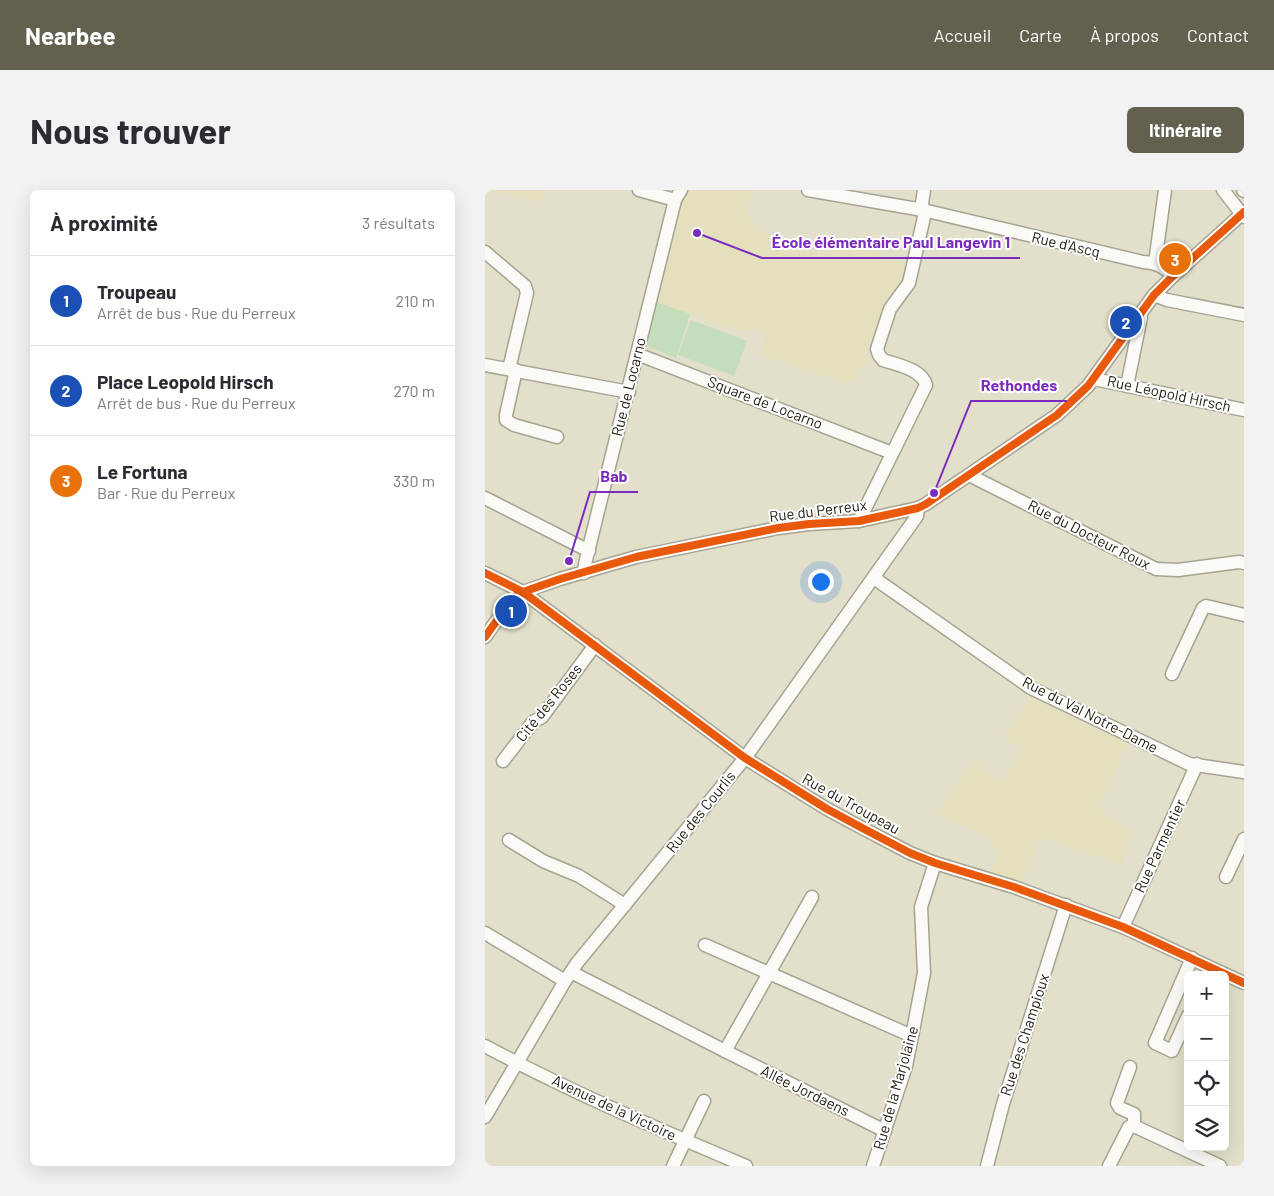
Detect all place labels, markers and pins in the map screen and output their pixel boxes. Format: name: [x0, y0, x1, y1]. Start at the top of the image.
callout: École élémentaire Paul Langevin 1: [762, 227, 1020, 258]
pin: 3: [1159, 240, 1191, 278]
pin: 2: [1110, 303, 1142, 341]
callout: Rethondes: [971, 370, 1067, 401]
callout: Bab: [590, 461, 638, 492]
pin: 1: [495, 592, 527, 630]

